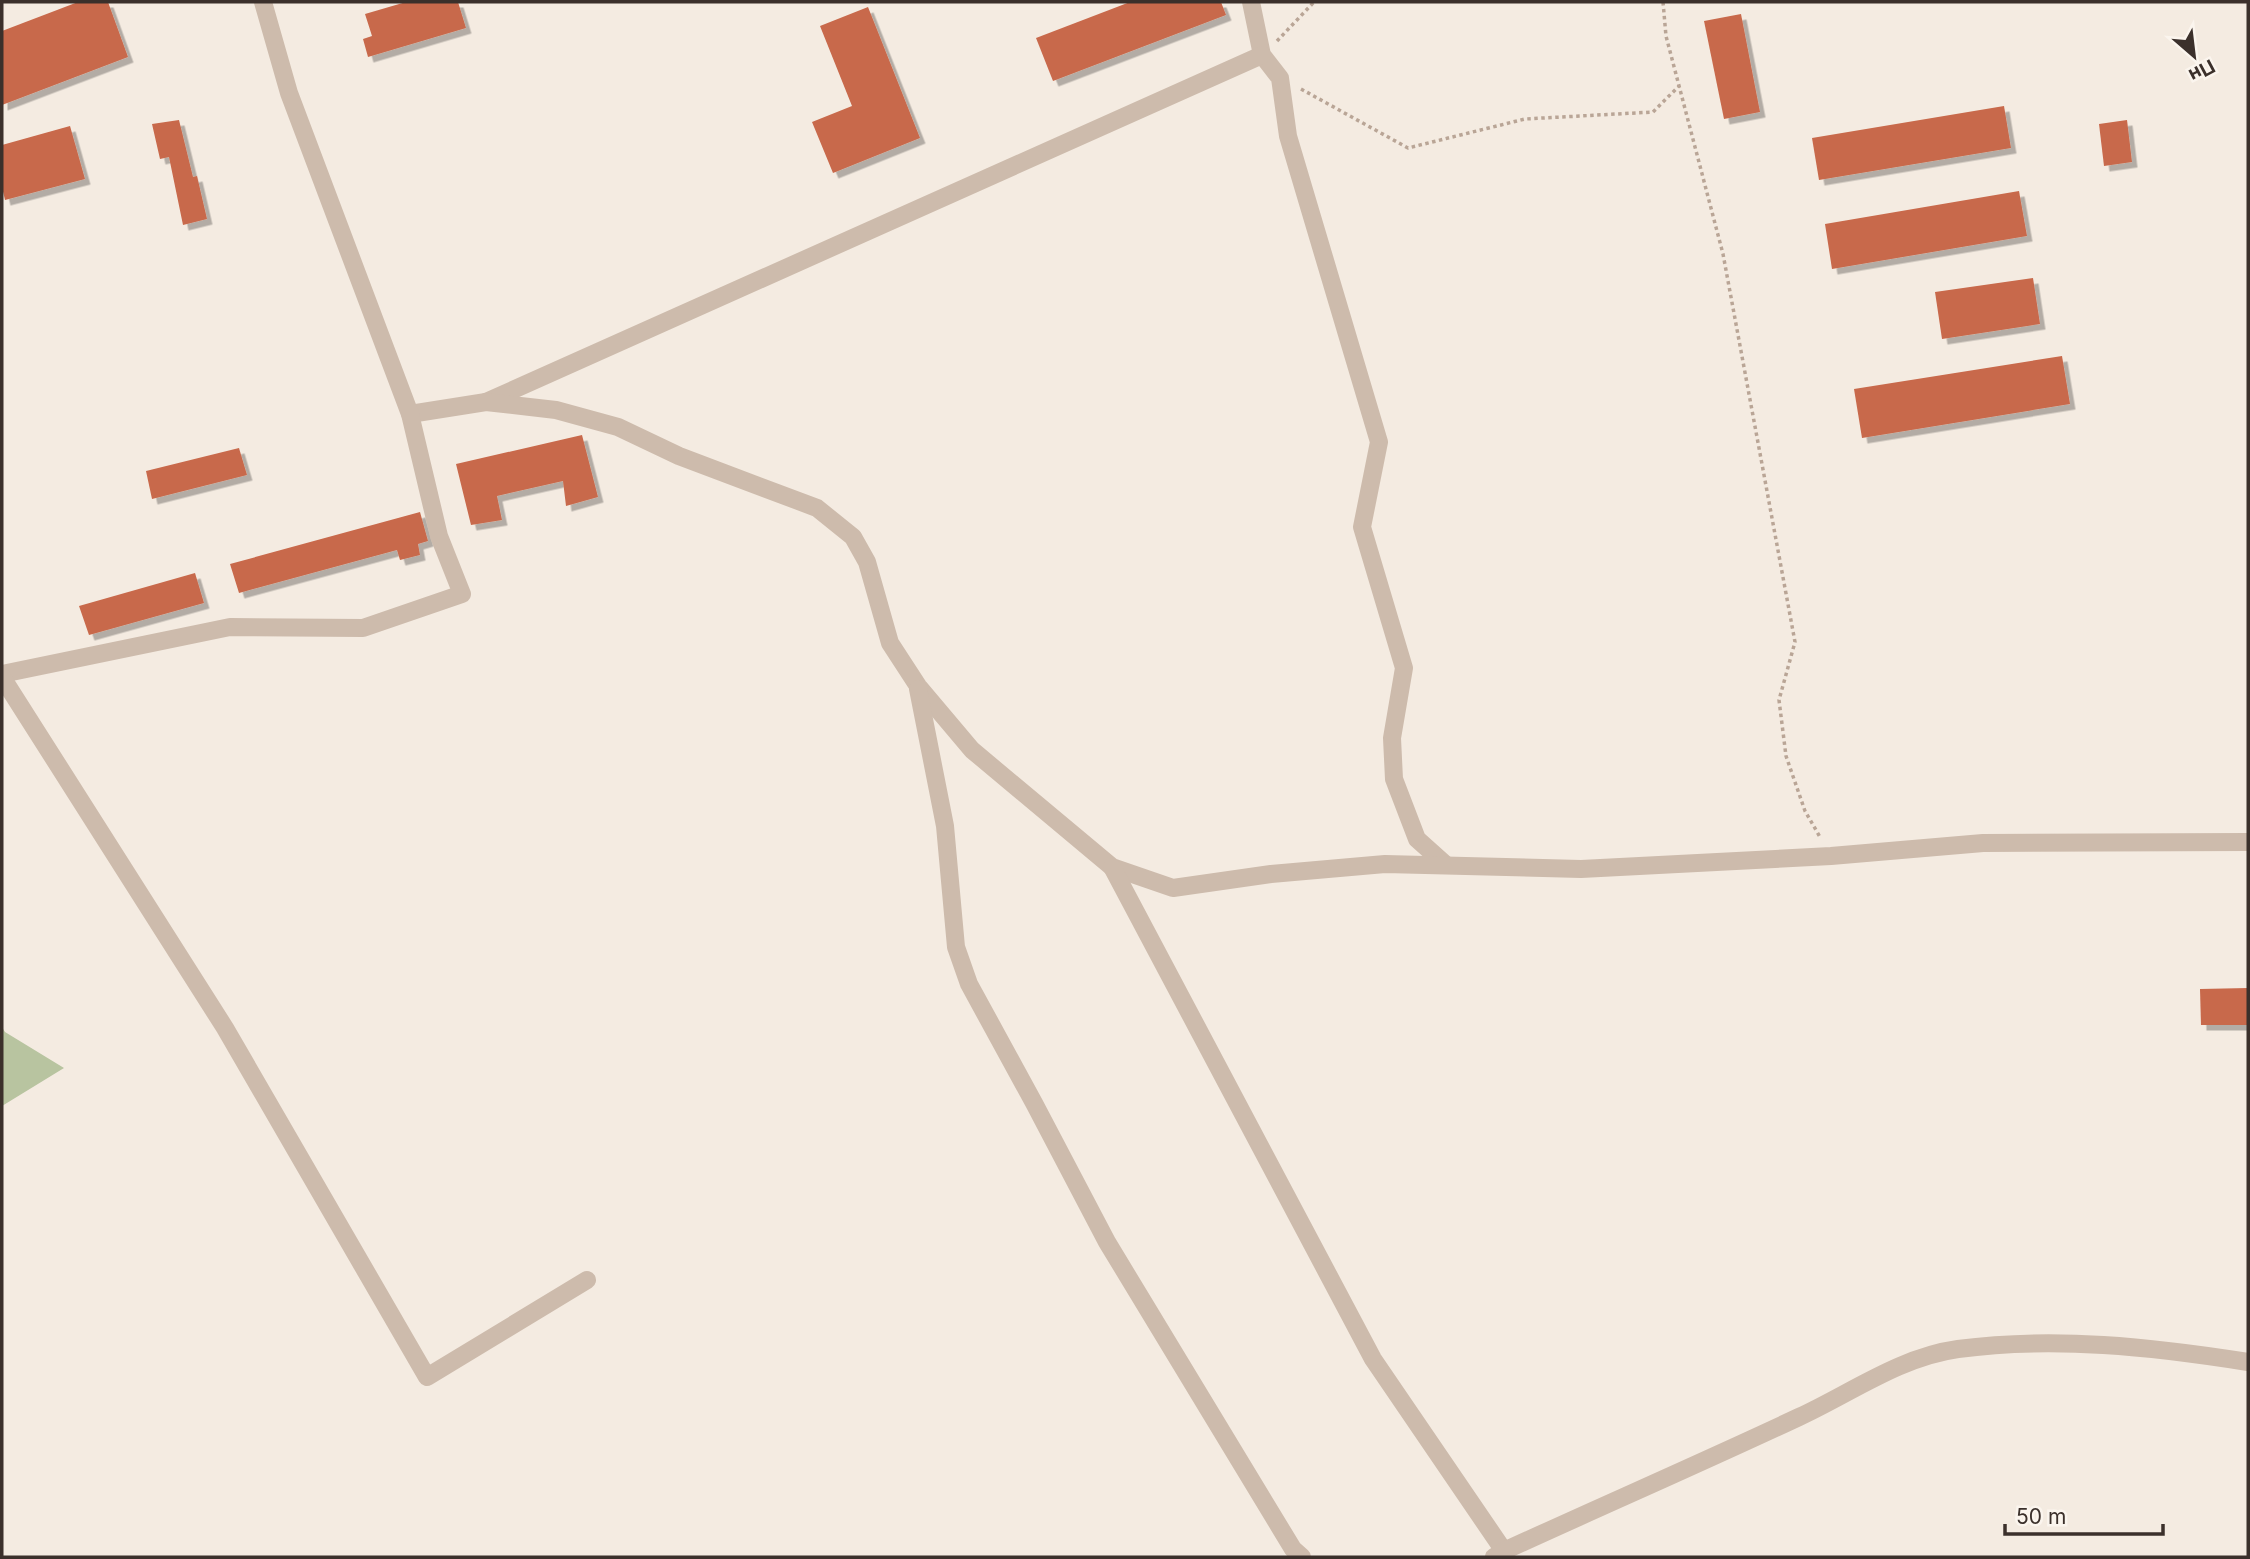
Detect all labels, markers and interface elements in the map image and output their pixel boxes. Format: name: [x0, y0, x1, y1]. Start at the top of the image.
north arrow: [2159, 21, 2229, 91]
text: Пн: [2185, 54, 2219, 87]
scale bar: [2005, 1492, 2162, 1536]
text: 50 m: [2016, 1504, 2066, 1529]

